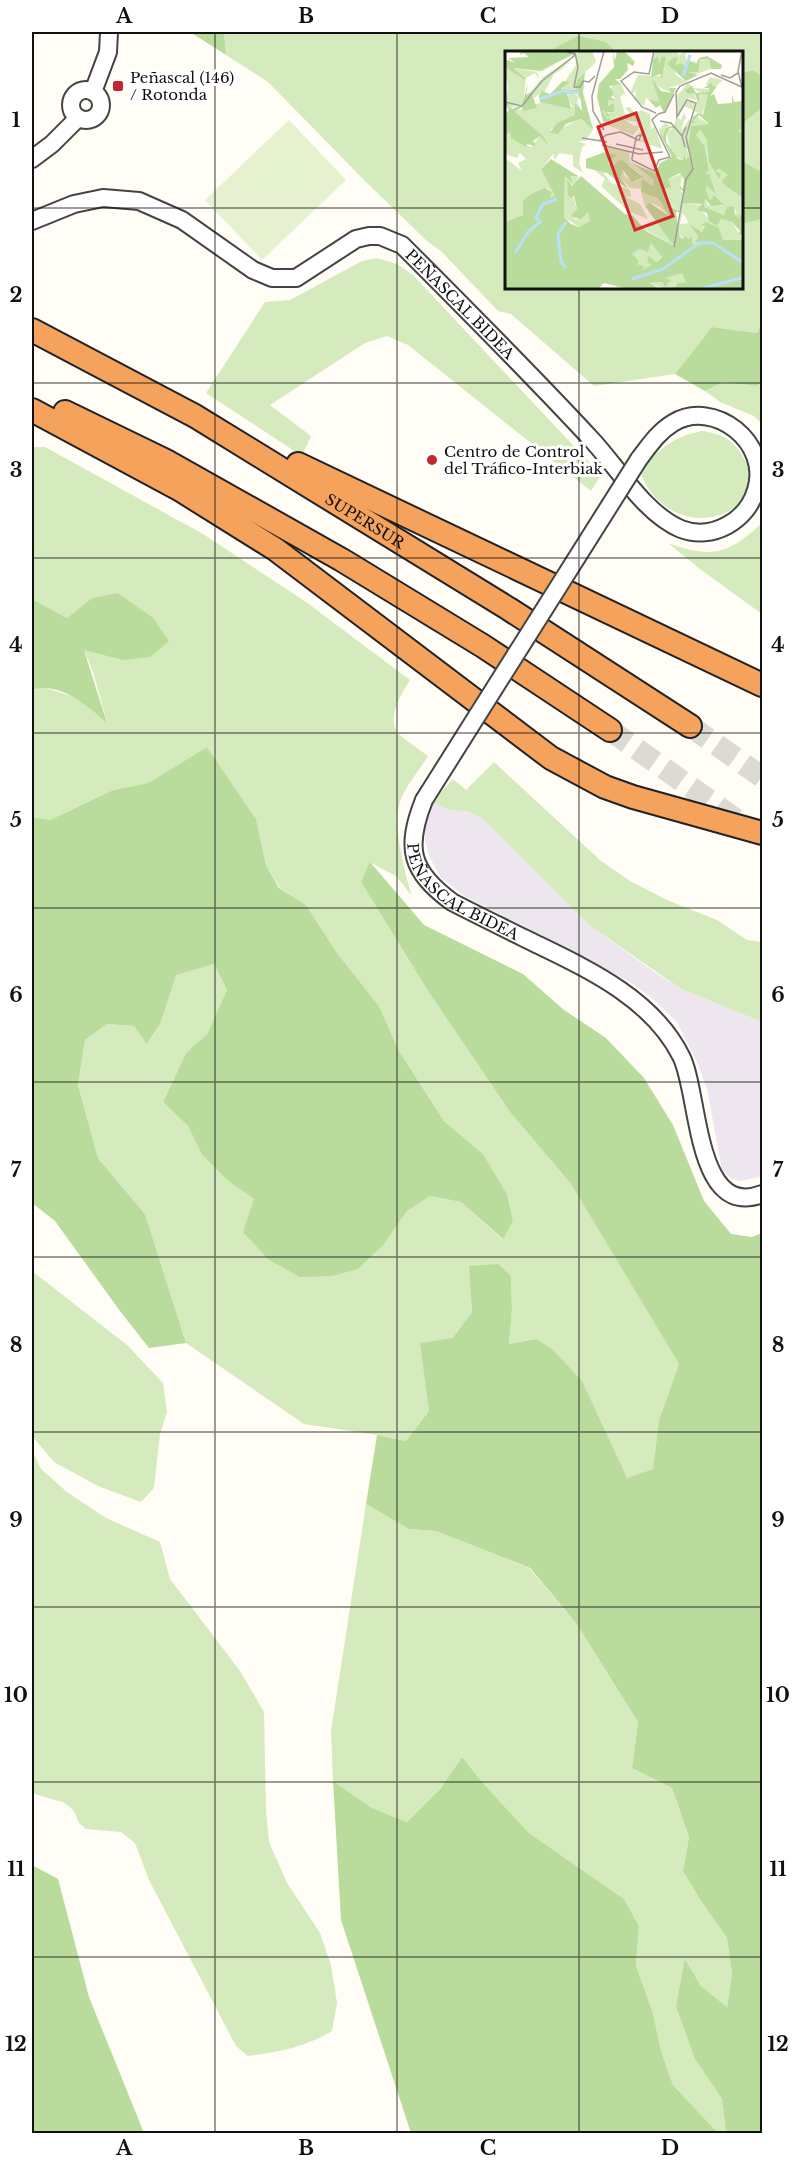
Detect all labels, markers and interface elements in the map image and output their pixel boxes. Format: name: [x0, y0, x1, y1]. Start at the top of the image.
text: A: [115, 4, 133, 28]
text: B: [298, 4, 314, 28]
text: C: [480, 4, 496, 28]
text: D: [661, 4, 679, 28]
inset map: [505, 51, 743, 290]
place label: Peñascal (146) / Rotonda: [130, 68, 234, 104]
marker: Peñascal (146) / Rotonda: [111, 79, 125, 93]
text: 1: [12, 108, 21, 132]
text: 1: [774, 108, 783, 132]
street label: PEÑASCAL BIDEA: [402, 245, 519, 363]
text: 2: [9, 283, 23, 307]
text: 2: [771, 283, 785, 307]
place label: Centro de Control del Tráfico-Interbiak: [444, 442, 603, 478]
marker: Centro de Control del Tráfico-Interbiak: [425, 453, 439, 467]
text: 3: [10, 458, 22, 482]
text: 3: [772, 458, 784, 482]
street label: SUPERSUR: [322, 489, 409, 553]
text: 4: [9, 633, 23, 657]
text: 4: [771, 633, 785, 657]
text: 5: [10, 808, 22, 832]
text: 5: [772, 808, 784, 832]
street label: PEÑASCAL BIDEA: [404, 842, 523, 944]
text: 6: [9, 983, 23, 1007]
text: 6: [771, 983, 785, 1007]
text: 7: [11, 1158, 22, 1182]
text: 7: [773, 1158, 784, 1182]
text: 8: [10, 1333, 22, 1357]
text: 8: [772, 1333, 784, 1357]
text: 9: [9, 1508, 23, 1532]
text: 9: [771, 1508, 785, 1532]
text: 10: [4, 1683, 28, 1707]
text: 10: [766, 1683, 790, 1707]
text: 11: [7, 1857, 25, 1881]
text: 11: [769, 1857, 787, 1881]
text: 12: [5, 2032, 27, 2056]
text: 12: [767, 2032, 789, 2056]
text: A: [115, 2136, 133, 2160]
text: B: [298, 2136, 314, 2160]
text: C: [480, 2136, 496, 2160]
text: D: [661, 2136, 679, 2160]

